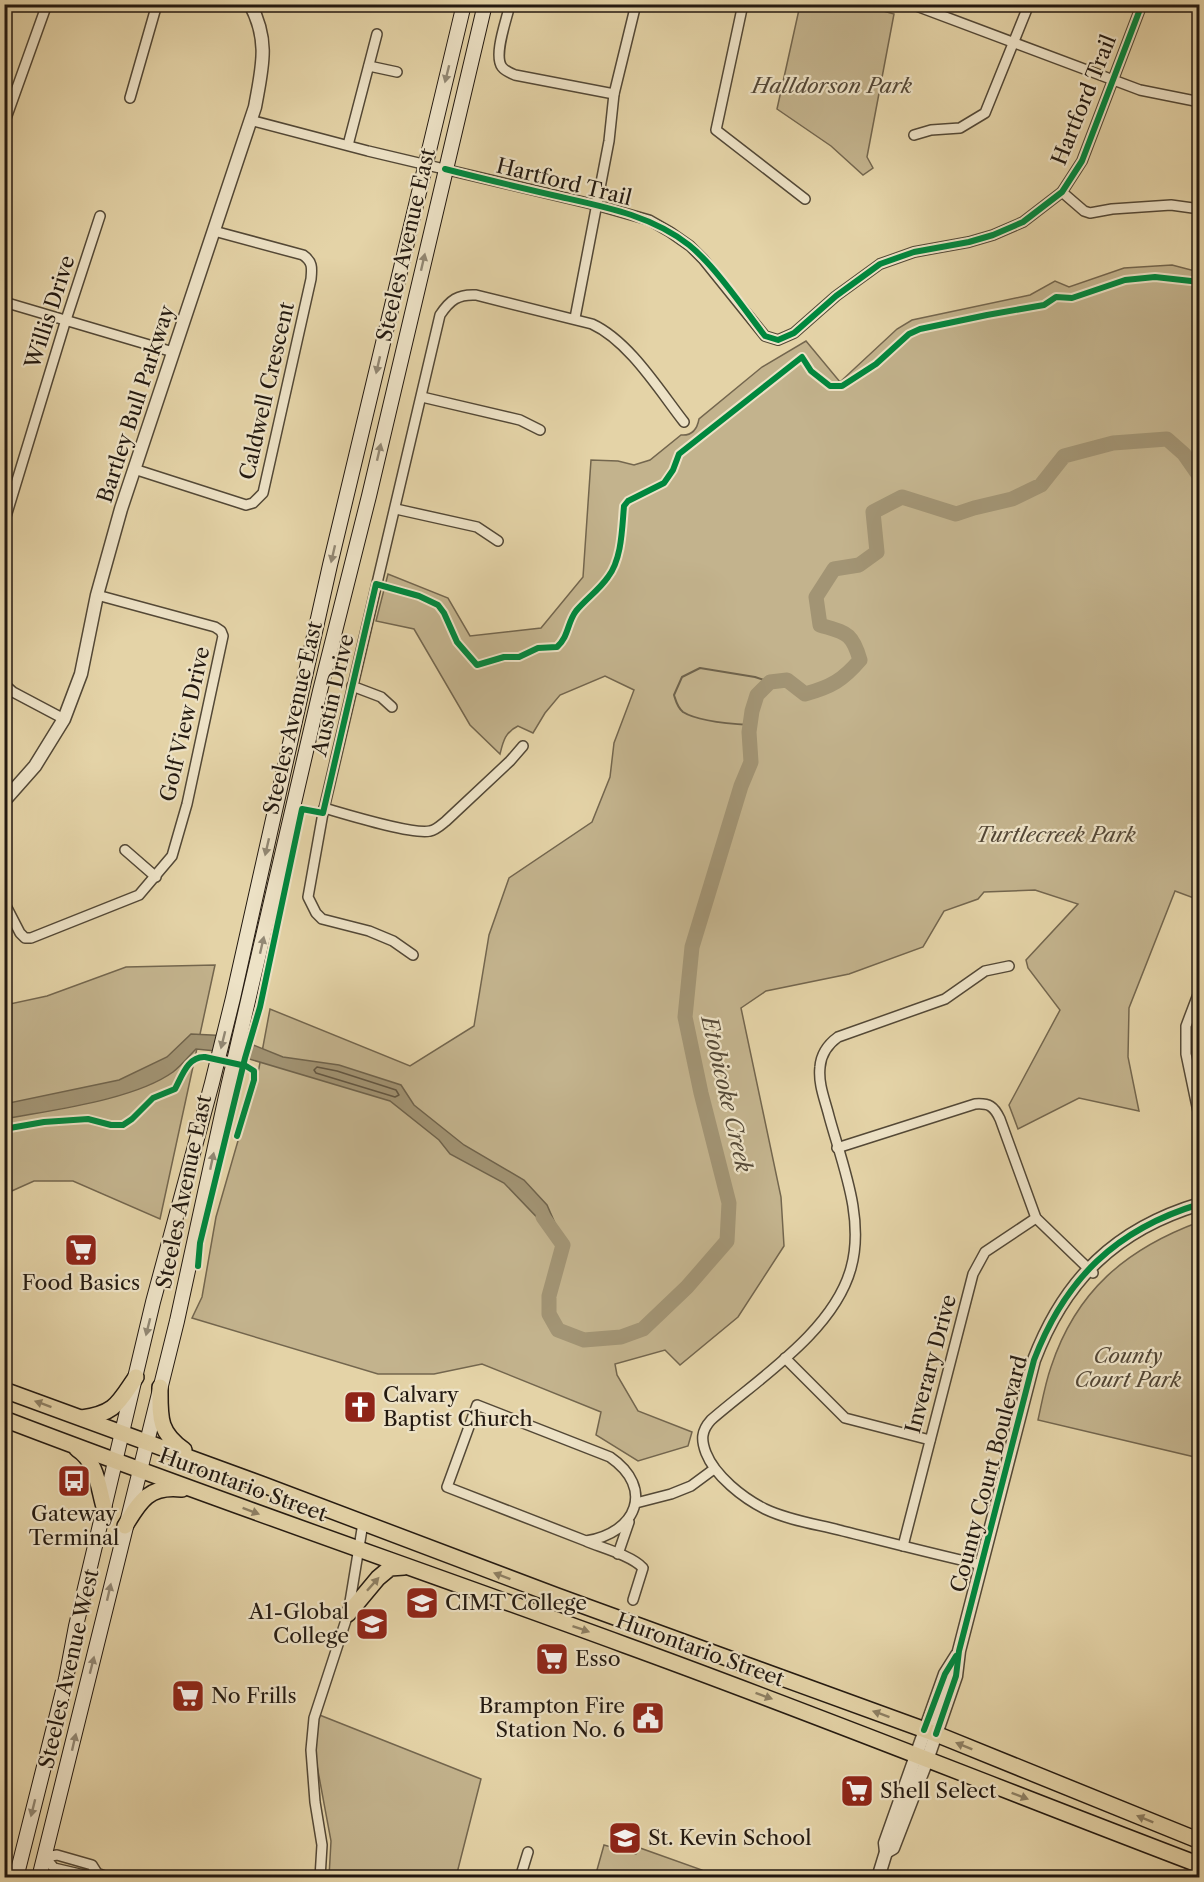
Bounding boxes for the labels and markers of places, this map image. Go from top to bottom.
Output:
supermarket icon: Food Basics [63,1232,99,1268]
place label: Food Basics [22,1270,140,1295]
place label: Calvary Baptist Church [383,1382,533,1431]
church icon: Calvary Baptist Church [342,1389,378,1425]
bus stop icon: Gateway Terminal [56,1463,92,1499]
place label: Gateway Terminal [29,1501,119,1550]
school or university icon: CIMT College [404,1585,440,1621]
place label: CIMT College [445,1590,587,1615]
place label: A1-Global College [248,1599,349,1648]
school or university icon: A1-Global College [354,1606,390,1642]
supermarket icon: Esso [534,1641,570,1677]
place label: Esso [575,1646,621,1671]
supermarket icon: No Frills [170,1678,206,1714]
place label: No Frills [211,1683,297,1708]
place label: Brampton Fire Station No. 6 [479,1693,625,1742]
public building icon: Brampton Fire Station No. 6 [630,1700,666,1736]
supermarket icon: Shell Select [839,1773,875,1809]
place label: Shell Select [880,1778,997,1803]
school or university icon: St. Kevin School [607,1820,643,1856]
place label: St. Kevin School [648,1825,811,1850]

